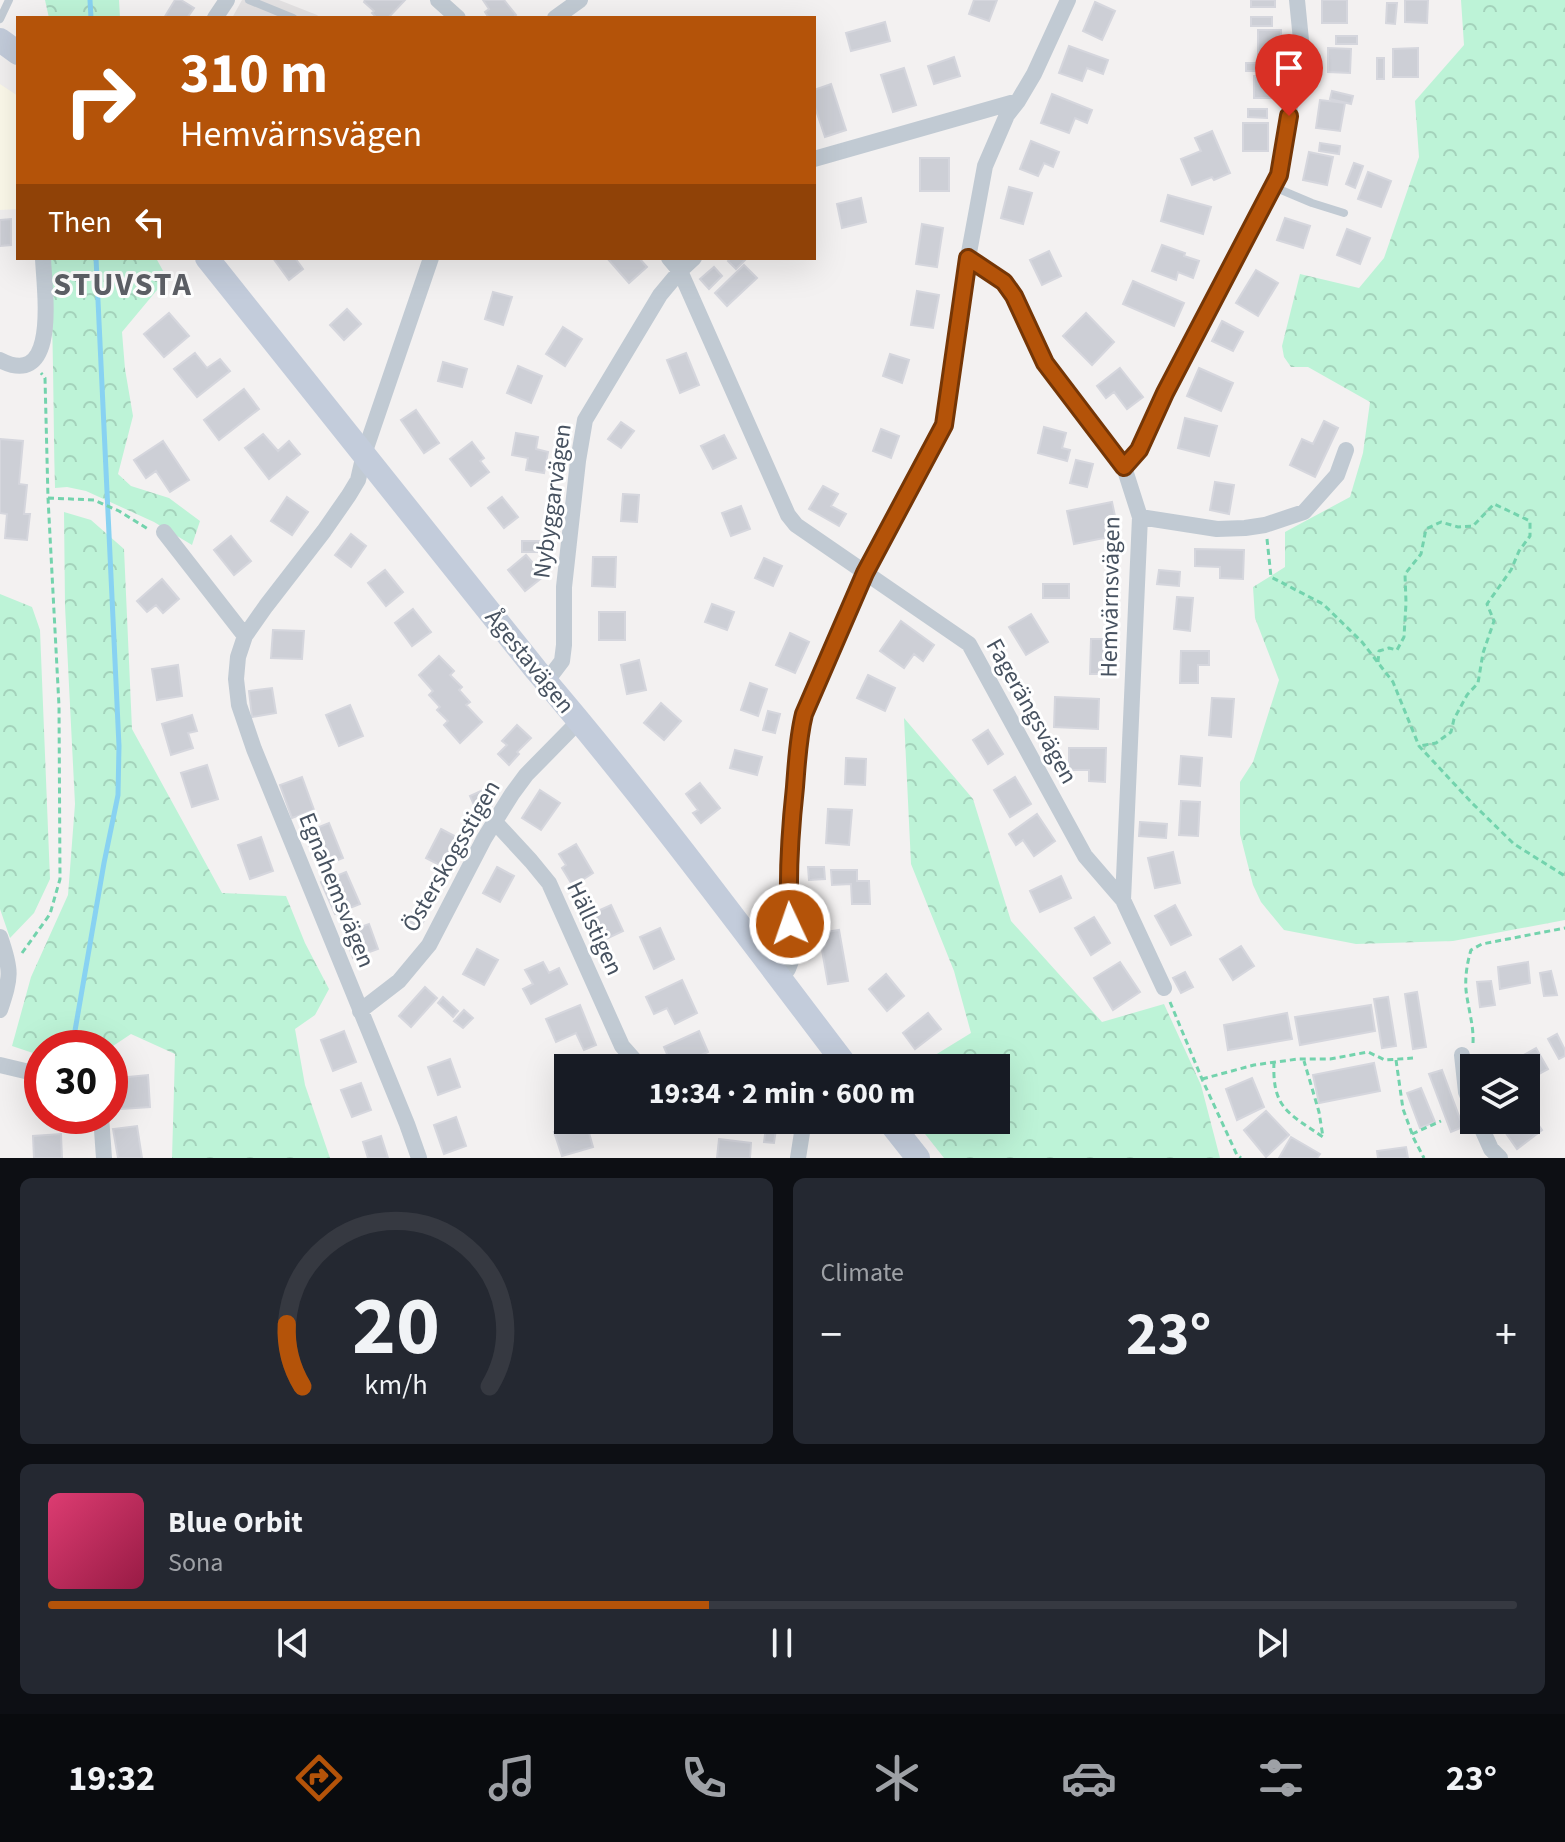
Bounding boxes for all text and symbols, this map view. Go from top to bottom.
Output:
pin [1255,34,1323,116]
text: 310 m [180,35,328,114]
icon: arrive [1267,46,1311,90]
icon: right [48,48,152,152]
text: Hemvärnsvägen [180,109,422,160]
icon: left [128,200,172,244]
text: Then [48,201,112,244]
district label: STUVSTA [53,262,193,308]
street label: Nybyggarvägen [524,422,581,581]
street label: Hemvärnsvägen [1092,516,1129,678]
street label: Ågestavägen [476,601,583,721]
street label: Fagerängsvägen [977,632,1086,790]
street label: Österskogsstigen [394,774,509,939]
street label: Egnahemsvägen [289,807,384,973]
street label: Hällstigen [557,875,632,981]
position arrow [748,882,832,966]
speed limit sign: 30 [24,1030,128,1134]
map controls [1460,1054,1540,1134]
button: layers [1460,1054,1540,1134]
text: 19:34 · 2 min · 600 m [649,1072,915,1115]
text: Climate [821,1254,904,1291]
text: 20 [352,1268,440,1386]
text: 23° [1126,1293,1211,1378]
text: − [821,1304,842,1367]
text: + [1495,1304,1517,1367]
text: km/h [365,1365,428,1405]
text: Blue Orbit [168,1501,303,1544]
text: Sona [168,1544,223,1581]
icon: previous [271,1621,315,1665]
icon: pause [760,1621,804,1665]
icon: next [1250,1621,1294,1665]
icon: directions [291,1750,347,1806]
icon: music [484,1750,540,1806]
icon: phone [676,1750,732,1806]
icon: climate [869,1750,925,1806]
icon: car [1061,1750,1117,1806]
icon: filters [1253,1750,1309,1806]
text: 19:32 [68,1753,155,1804]
text: 23° [1446,1753,1497,1804]

